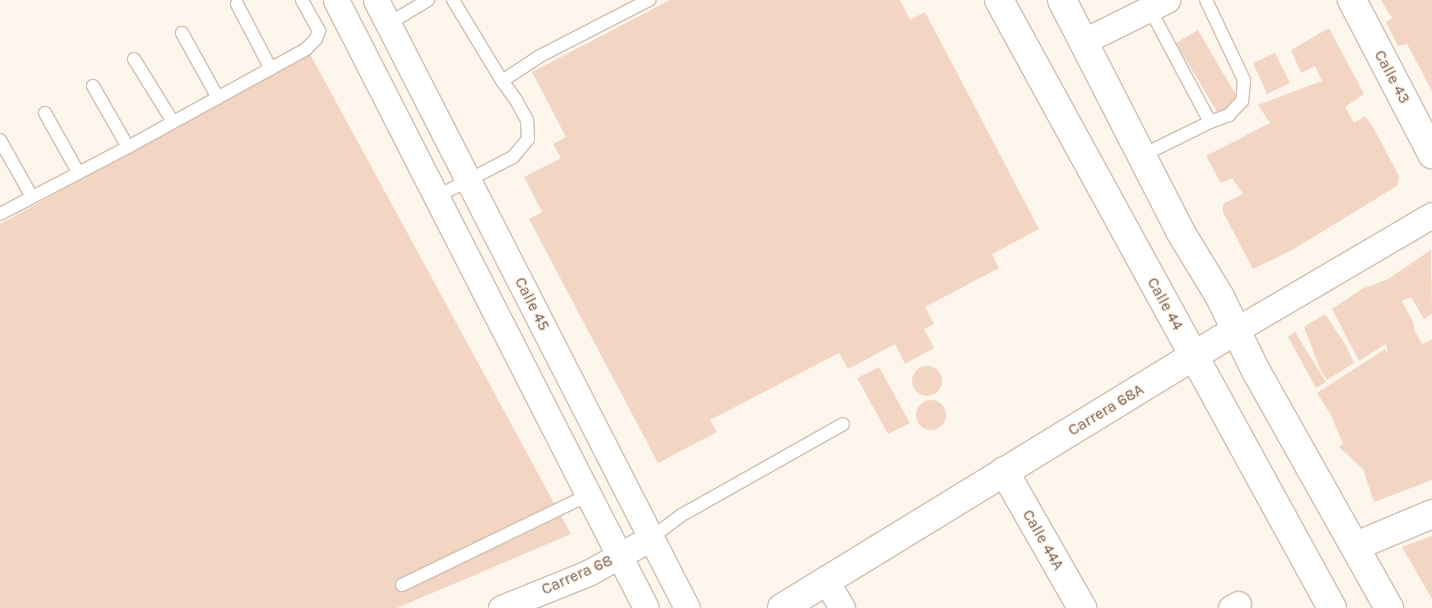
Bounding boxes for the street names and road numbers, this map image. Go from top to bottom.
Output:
street label: Calle 43 [1370,47,1414,107]
street label: Calle 45 [510,274,554,334]
street label: Calle 44 [1143,274,1187,334]
street label: Carrera 68A [1065,380,1147,440]
street label: Calle 44A [1018,506,1068,574]
street label: Carrera 68 [538,551,616,599]

